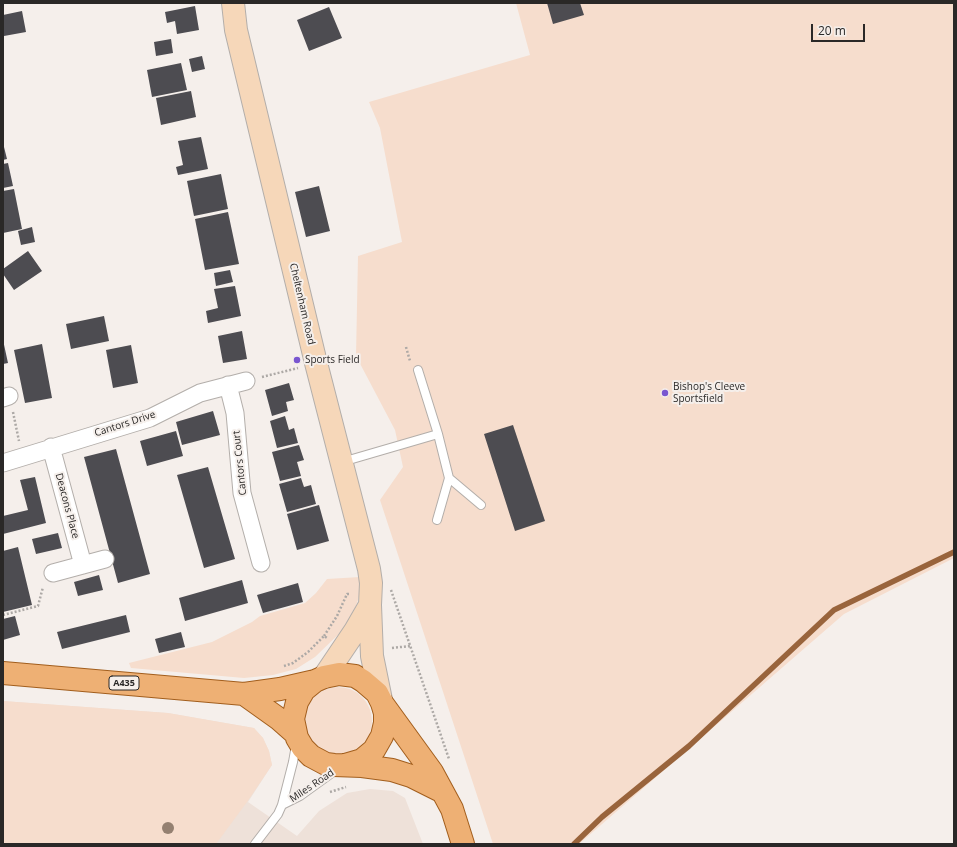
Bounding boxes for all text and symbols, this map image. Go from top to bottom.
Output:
scale bar [813,16,867,42]
text: 20 m [818,22,846,39]
street label: Cheltenham Road [287,262,317,346]
place label: Sports Field [305,354,360,366]
marker: Sports Field [292,355,302,365]
place label: Bishop's Cleeve Sportsfield [673,381,745,404]
marker: Bishop's Cleeve Sportsfield [660,388,670,398]
street label: Cantors Drive [93,408,157,440]
street label: Cantors Court [231,430,249,496]
street label: Deacons Place [53,472,81,540]
road number: A435 [109,676,139,690]
street label: Miles Road [288,767,336,805]

